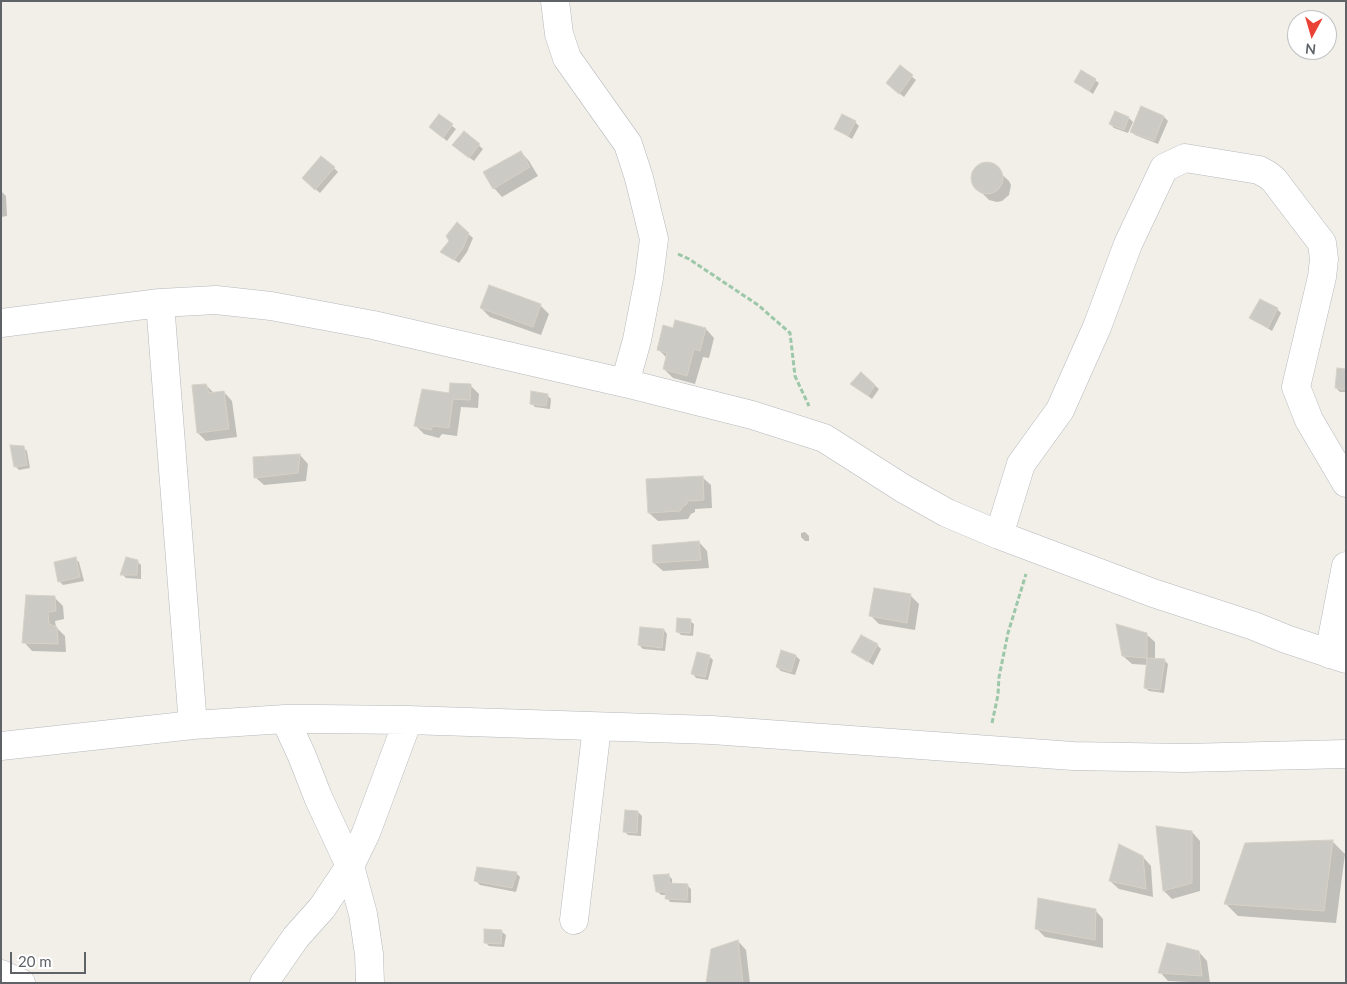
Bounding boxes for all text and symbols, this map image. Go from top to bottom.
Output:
north arrow [1287,10,1337,60]
text: N [1304,40,1317,58]
scale bar [12,942,89,974]
text: 20 m [18,952,52,970]

